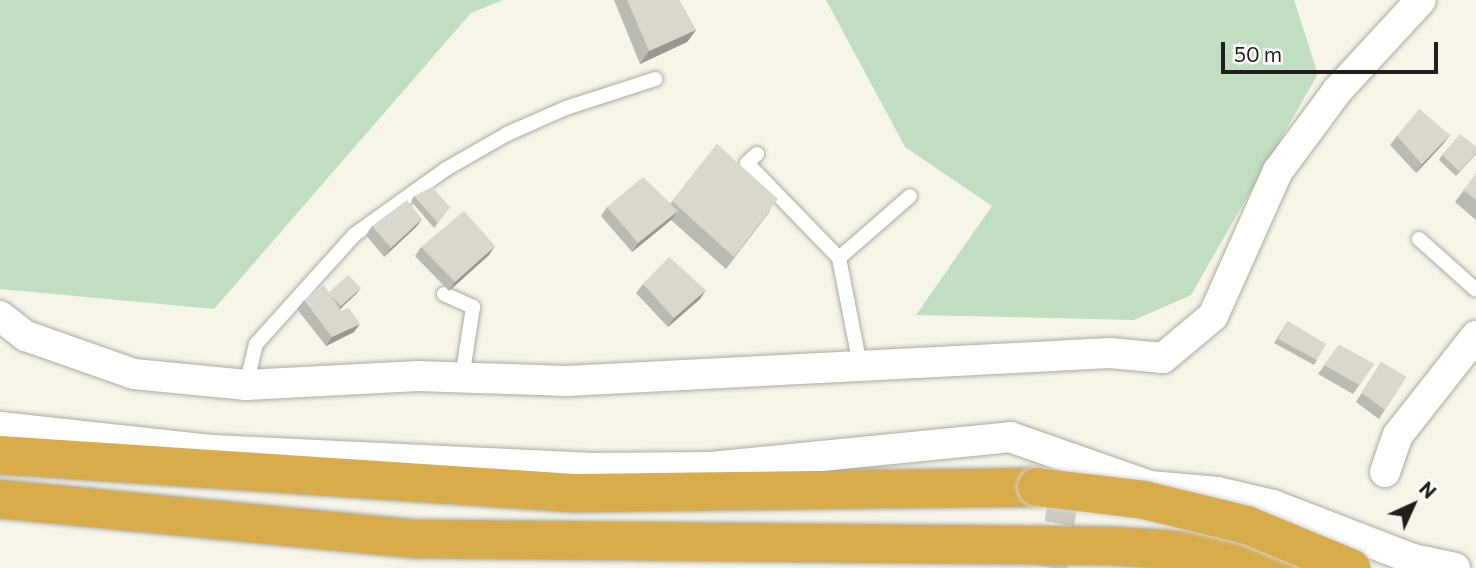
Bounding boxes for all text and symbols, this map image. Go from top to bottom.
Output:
scale bar [1224,28,1441,72]
text: 50 m [1234,41,1282,66]
north arrow [1378,470,1448,540]
text: N [1415,477,1441,503]

